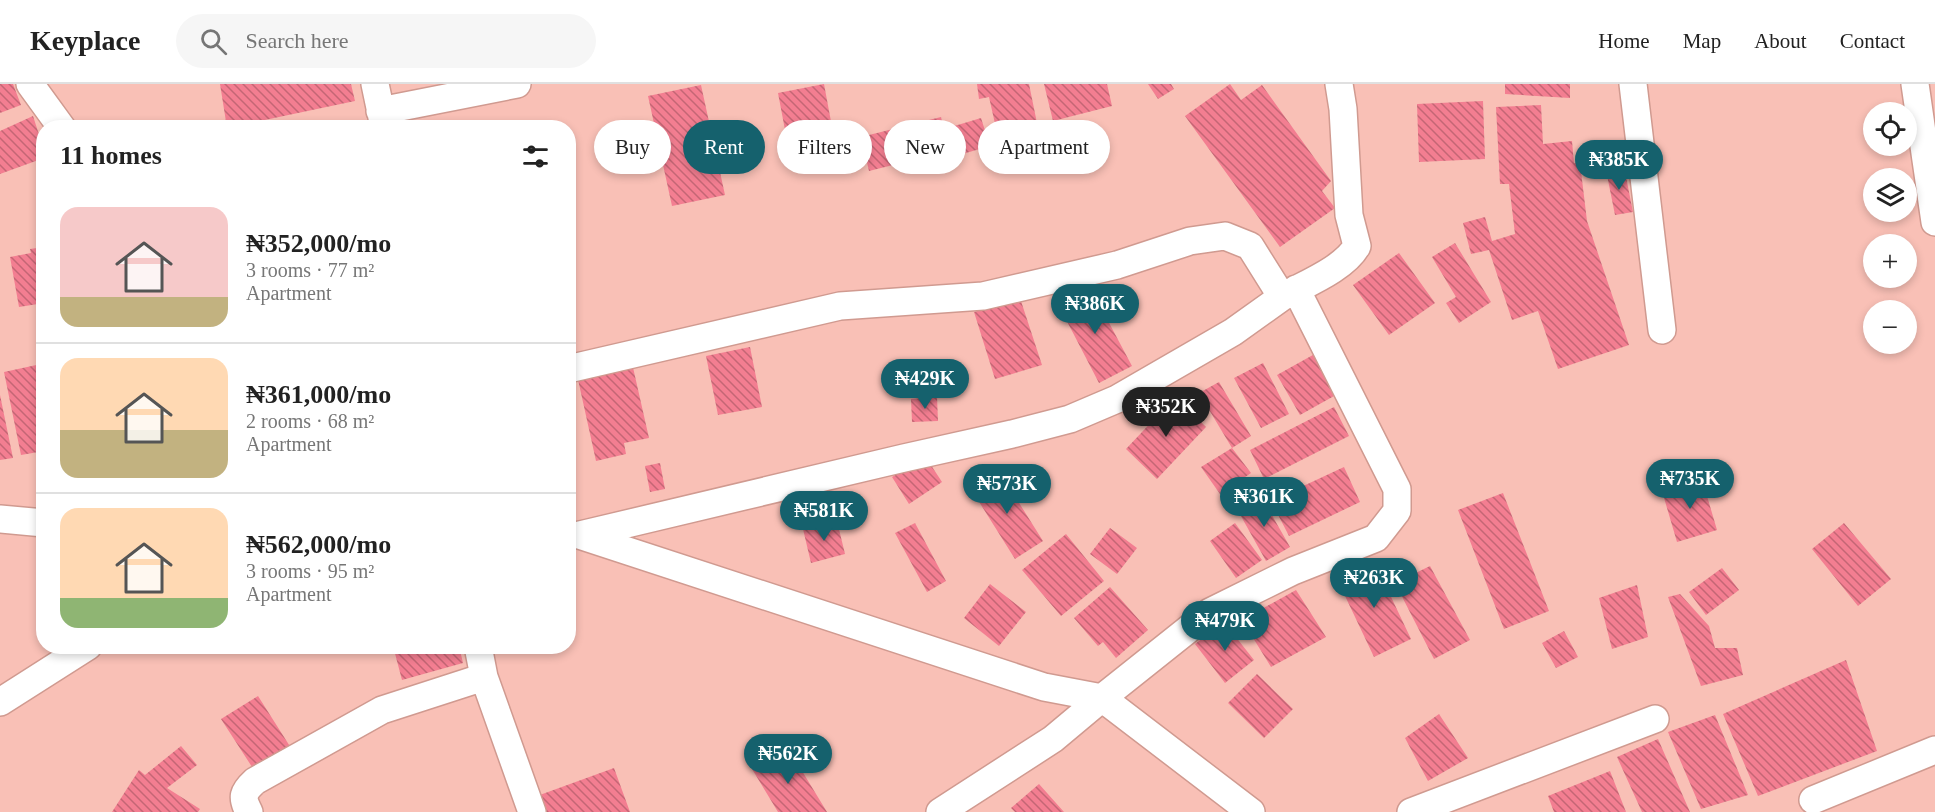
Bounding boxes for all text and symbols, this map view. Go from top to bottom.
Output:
search box [176,14,596,68]
text: Keyplace [30,25,140,56]
icon: search [197,25,230,58]
text: Search here [245,28,349,53]
text: Home [1598,29,1650,53]
text: Map [1683,29,1721,53]
text: About [1754,29,1807,53]
text: Contact [1840,29,1905,53]
map controls [1863,102,1917,354]
button: locate [1863,102,1917,156]
chip: Buy [594,120,671,174]
chip: Rent [683,120,765,174]
chip: Filters [777,120,872,174]
chip: New [884,120,966,174]
chip: Apartment [978,120,1110,174]
icon: filters [519,140,552,173]
pin: ₦385K [1577,140,1661,191]
text: 11 homes [60,141,162,170]
text: ₦385K [1589,148,1649,170]
button: layers [1863,168,1917,222]
text: ₦352,000/mo [246,229,391,258]
icon: home [108,231,180,303]
button: + [1863,234,1917,288]
text: 3 rooms · 77 m² [246,259,374,281]
text: Apartment [246,282,332,304]
pin: ₦386K [1053,284,1137,335]
text: ₦386K [1065,292,1125,314]
button: − [1863,300,1917,354]
pin: ₦429K [883,359,967,410]
text: ₦429K [895,367,955,389]
text: ₦361,000/mo [246,380,391,409]
icon: home [108,382,180,454]
pin: ₦352K [1124,387,1208,438]
text: ₦352K [1136,395,1196,417]
text: 2 rooms · 68 m² [246,410,374,432]
text: Apartment [246,433,332,455]
pin: ₦735K [1648,459,1732,510]
pin: ₦573K [965,464,1049,515]
text: ₦735K [1660,467,1720,489]
text: ₦573K [977,472,1037,494]
pin: ₦361K [1222,477,1306,528]
text: ₦361K [1234,485,1294,507]
pin: ₦581K [782,491,866,542]
text: ₦581K [794,499,854,521]
text: ₦562,000/mo [246,530,391,559]
icon: home [108,532,180,604]
pin: ₦263K [1332,558,1416,609]
text: 3 rooms · 95 m² [246,560,374,582]
text: ₦263K [1344,566,1404,588]
text: Apartment [246,583,332,605]
pin: ₦479K [1183,601,1267,652]
text: ₦479K [1195,609,1255,631]
pin: ₦562K [746,734,830,785]
text: ₦562K [758,742,818,764]

